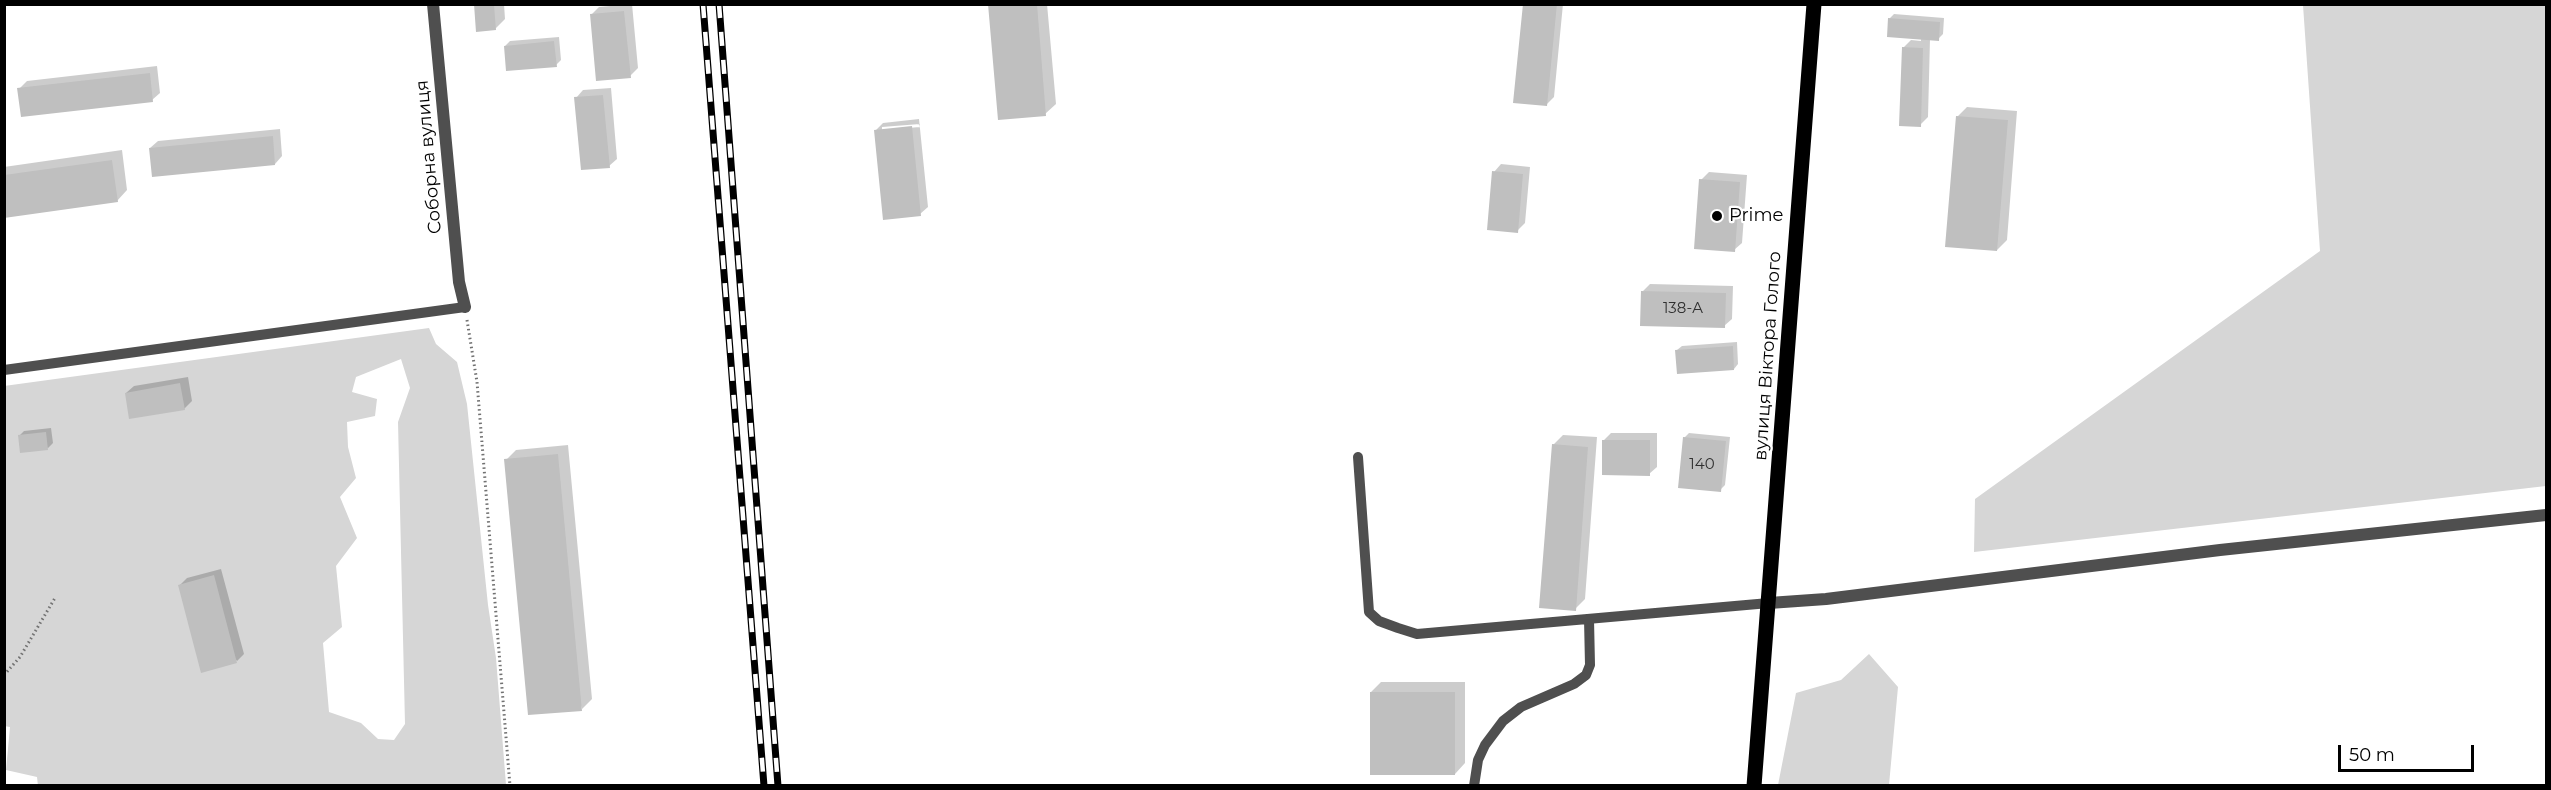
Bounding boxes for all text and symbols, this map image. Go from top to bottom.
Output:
street label: Соборна вулиця [412,79,446,235]
place label: Prime [1729,205,1783,227]
marker: Prime [1710,209,1724,223]
street label: вулиця Віктора Голого [1750,251,1786,461]
house number: 138-А [1663,300,1703,318]
house number: 140 [1689,456,1715,474]
scale bar [2341,733,2478,771]
text: 50 m [2349,744,2395,766]

